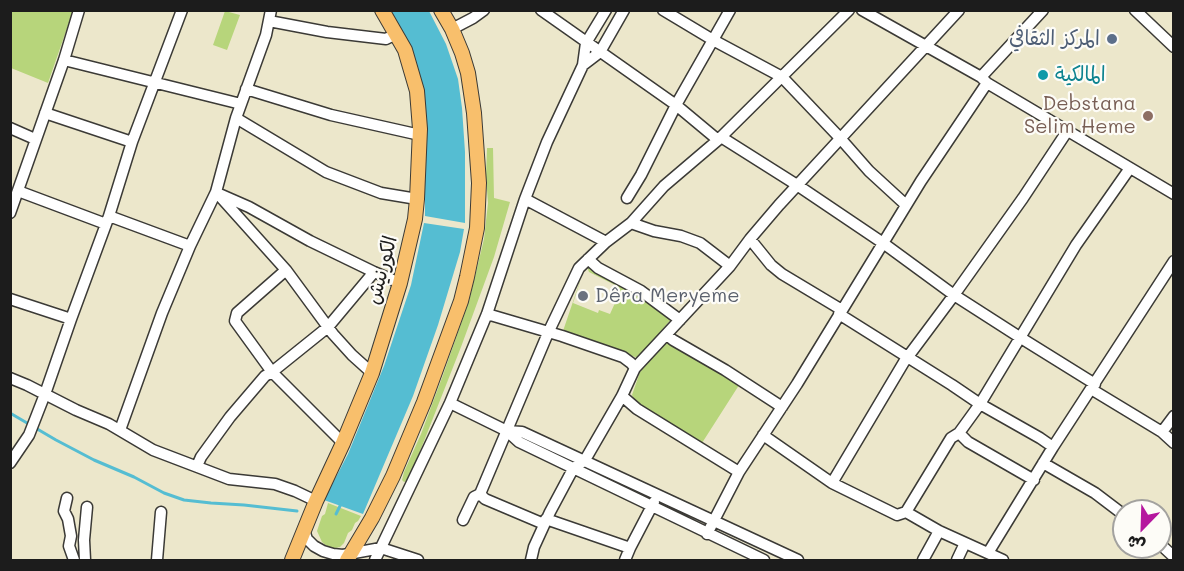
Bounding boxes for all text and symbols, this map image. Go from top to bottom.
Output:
place label: المركز الثقافي [1009,27,1100,51]
marker: المركز الثقافي [1105,32,1119,46]
place label: المالكية [1055,63,1106,87]
marker: المالكية [1036,68,1050,82]
place label: Debstana Selim Heme [1024,92,1136,139]
marker: Debstana Selim Heme [1141,109,1155,123]
street label: الكورنيش [361,233,403,307]
place label: Dêra Meryeme [595,284,740,308]
marker: Dêra Meryeme [576,289,590,303]
north arrow [1112,499,1172,559]
text: ش [1123,531,1148,557]

